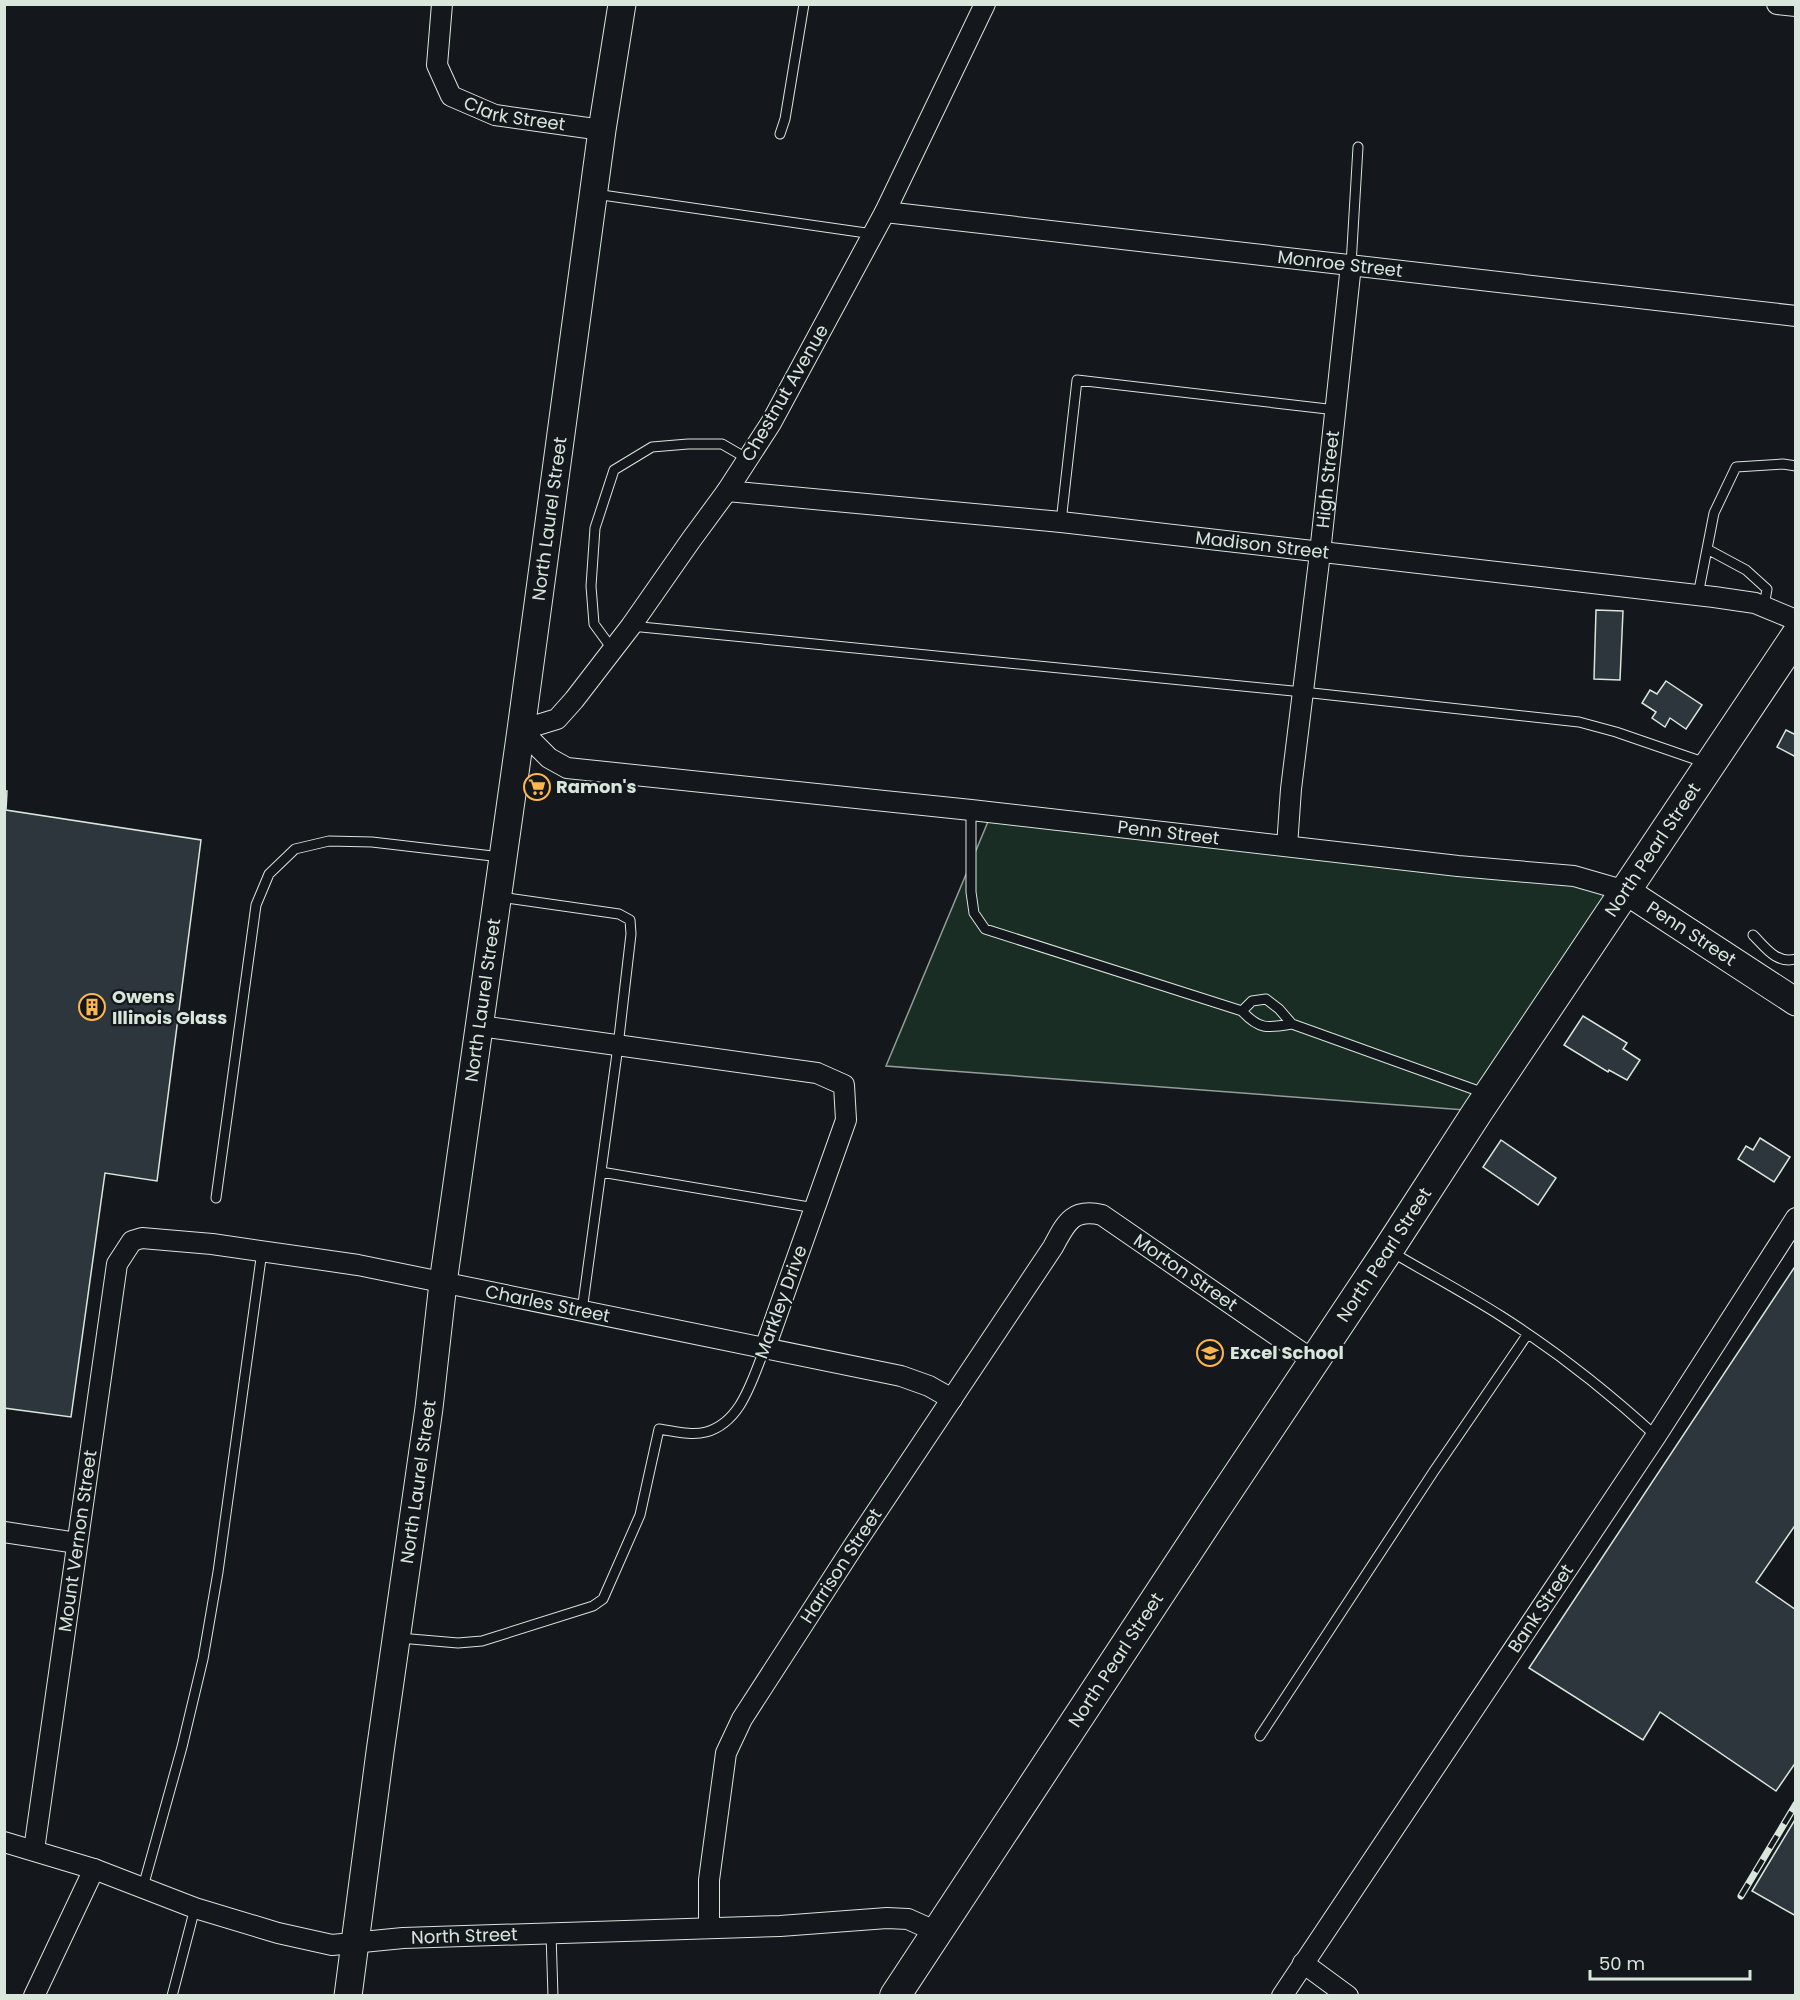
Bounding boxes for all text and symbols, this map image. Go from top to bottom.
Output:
street label: Clark Street [460,90,567,137]
street label: Monroe Street [1276,244,1404,283]
street label: Chestnut Avenue [735,320,834,466]
street label: High Street [1310,429,1345,529]
street label: North Laurel Street [526,435,572,602]
street label: Madison Street [1194,525,1330,565]
supermarket icon: Ramon's [522,772,552,802]
place label: Ramon's [556,774,637,799]
street label: North Pearl Street [1599,778,1706,922]
street label: Penn Street [1116,814,1221,850]
street label: Penn Street [1642,895,1741,972]
street label: North Laurel Street [458,917,506,1084]
place label: Owens Illinois Glass [112,984,227,1030]
building icon: Owens Illinois Glass [77,992,107,1022]
street label: North Pearl Street [1330,1183,1437,1327]
street label: Morton Street [1129,1228,1243,1317]
street label: Markley Drive [748,1241,813,1362]
street label: Charles Street [483,1278,612,1328]
school or university icon: Excel School [1195,1338,1225,1368]
place label: Excel School [1230,1340,1344,1365]
street label: North Laurel Street [394,1399,442,1565]
street label: Mount Vernon Street [52,1448,103,1634]
street label: Harrison Street [794,1503,887,1628]
street label: Bank Street [1502,1559,1579,1657]
street label: North Pearl Street [1062,1588,1169,1732]
street label: North Street [411,1921,518,1950]
scale bar [1590,1943,1750,1981]
text: 50 m [1599,1951,1645,1976]

